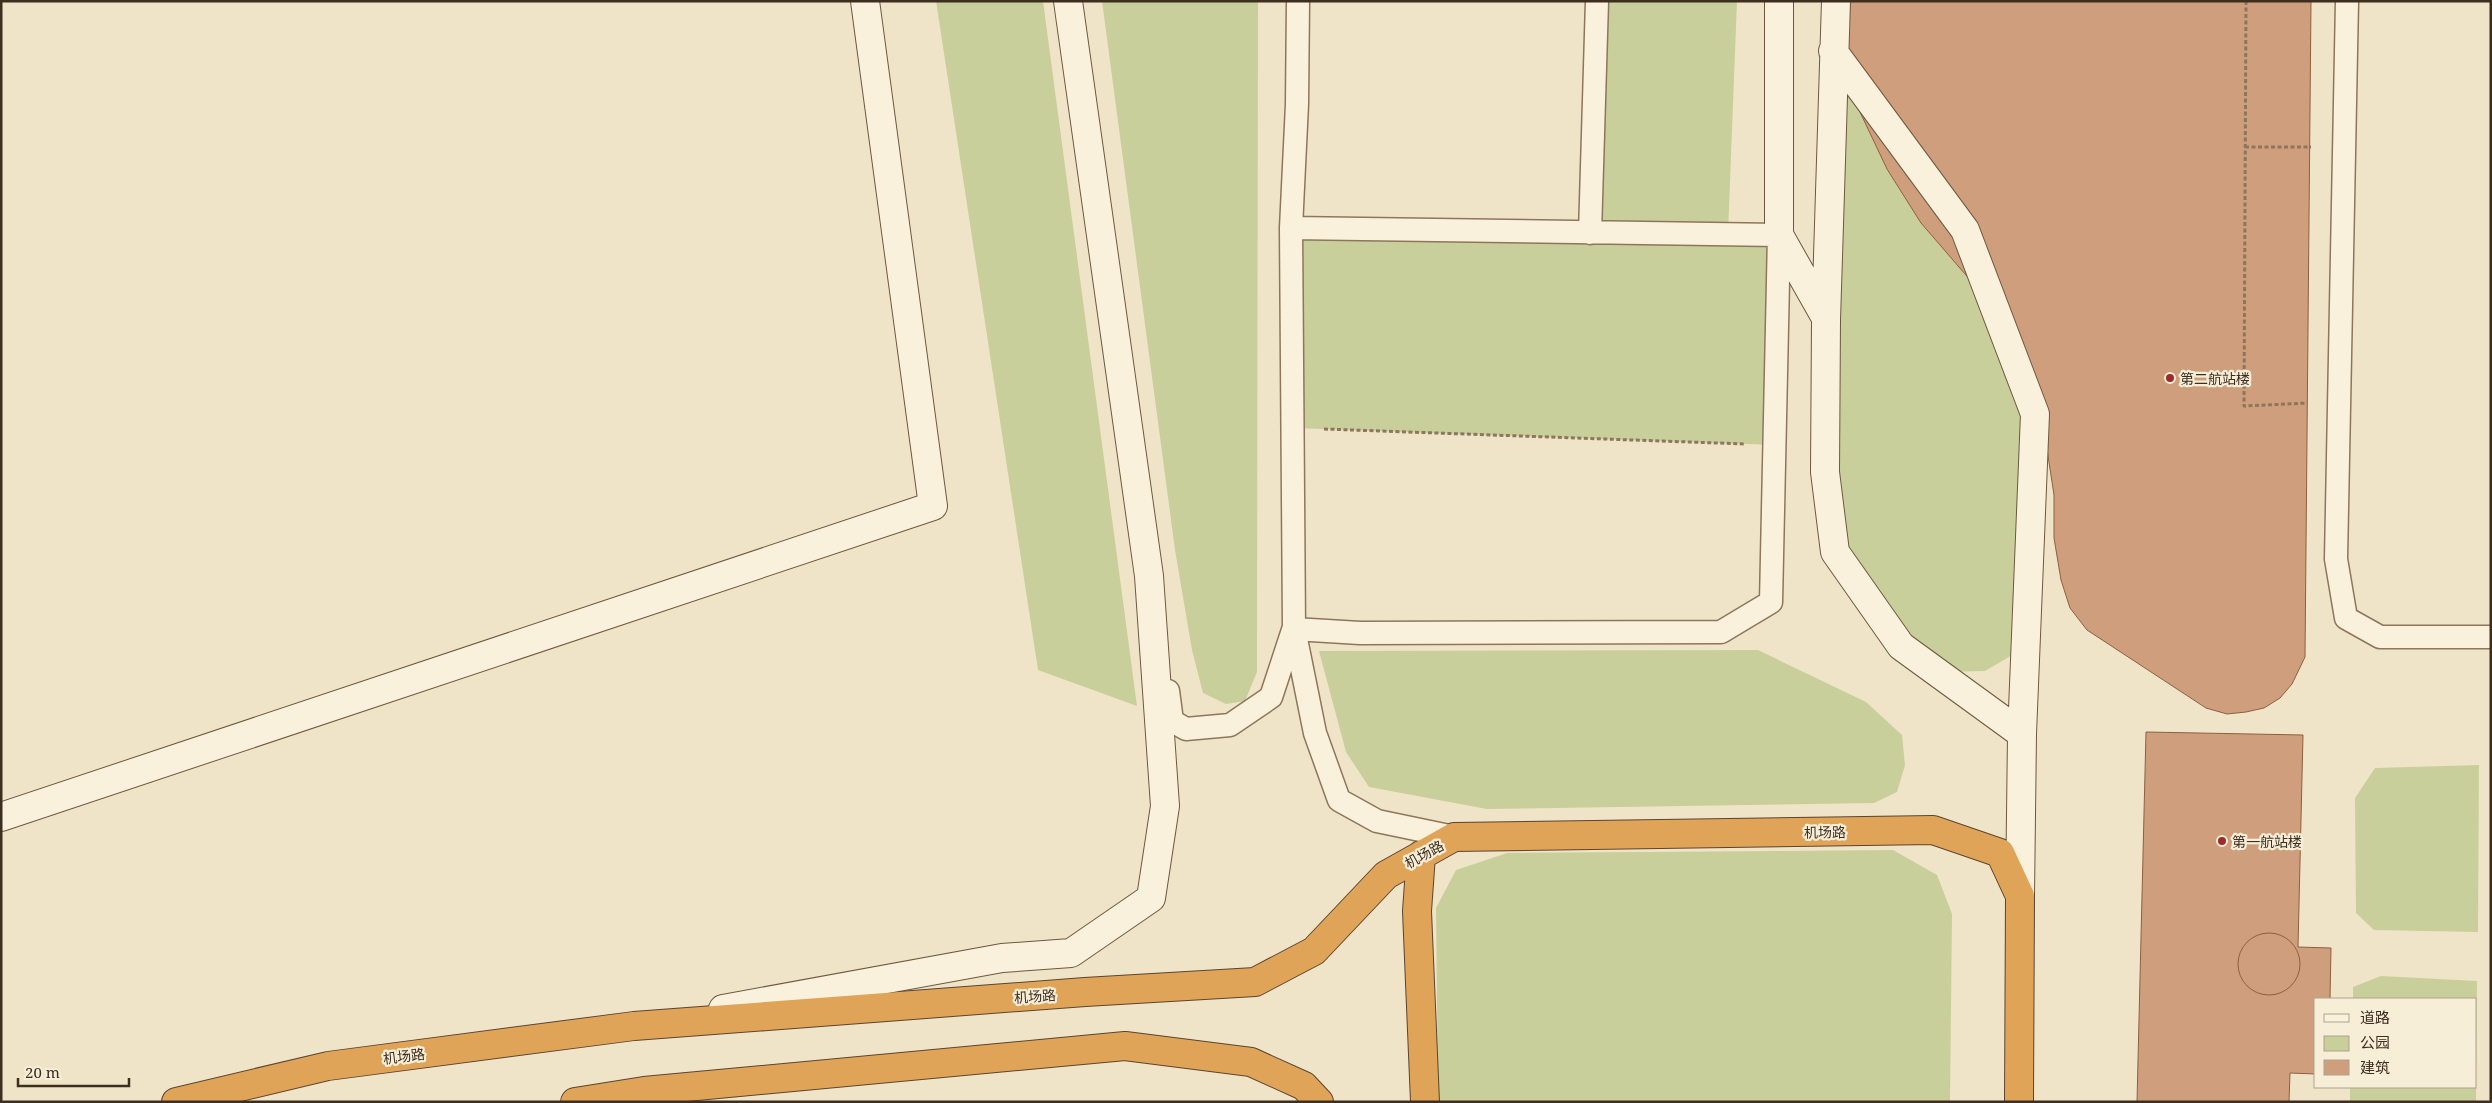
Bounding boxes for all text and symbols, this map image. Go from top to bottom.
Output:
place label: 第二航站楼 [2180,369,2250,388]
marker: 第二航站楼 [2164,372,2176,384]
street label: 机场路 [1804,822,1846,842]
place label: 第一航站楼 [2232,832,2302,851]
marker: 第一航站楼 [2216,835,2228,847]
street label: 机场路 [1401,836,1447,872]
street label: 机场路 [1013,985,1057,1007]
legend [2314,998,2477,1088]
text: 道路 [2360,1007,2390,1027]
text: 公园 [2360,1032,2390,1052]
street label: 机场路 [382,1044,426,1068]
scale bar [18,1056,129,1088]
text: 建筑 [2360,1057,2390,1077]
text: 20 m [25,1062,60,1082]

